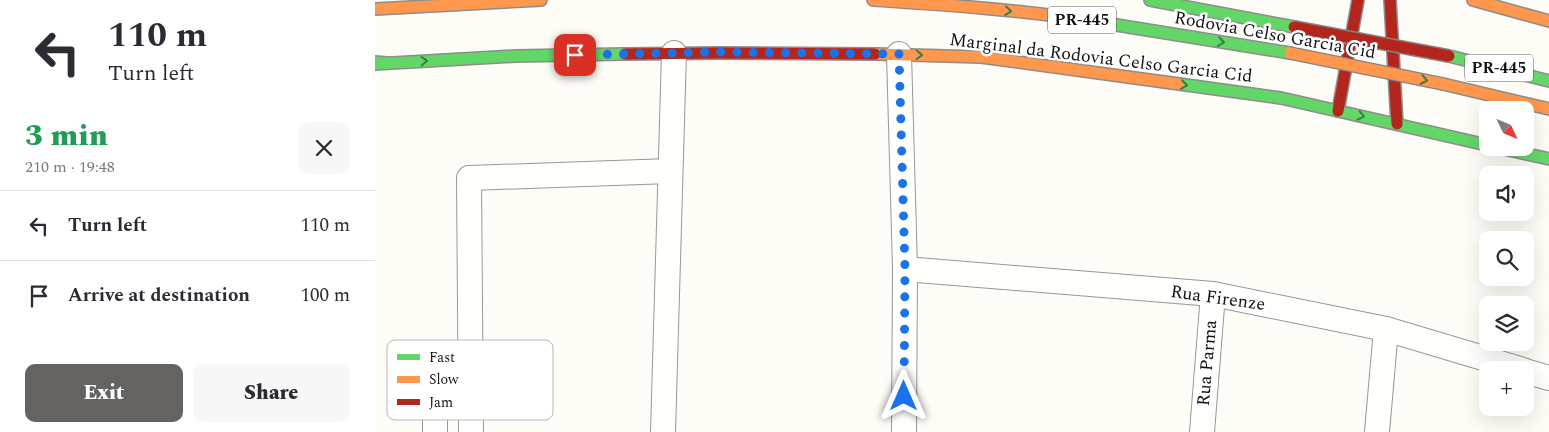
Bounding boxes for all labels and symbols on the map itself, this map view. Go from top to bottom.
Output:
street label: Rodovia Celso Garcia Cid [1172,4,1378,66]
one-way arrow [1005,5,1013,16]
road number: PR-445 [1048,6,1116,34]
street label: Marginal da Rodovia Celso Garcia Cid [948,26,1254,90]
pin [554,34,596,76]
one-way arrow [1217,36,1226,46]
one-way arrow [915,50,923,60]
road number: PR-445 [1465,54,1533,82]
one-way arrow [420,56,428,66]
one-way arrow [1419,74,1428,85]
one-way arrow [1180,79,1188,90]
north arrow [1479,101,1534,156]
one-way arrow [1357,110,1366,121]
street label: Rua Firenze [1169,278,1267,318]
street label: Rua Parma [1190,319,1224,407]
legend [387,340,553,420]
text: Fast [429,347,455,368]
text: Slow [429,369,459,390]
position arrow [877,369,929,421]
text: Jam [429,392,453,413]

